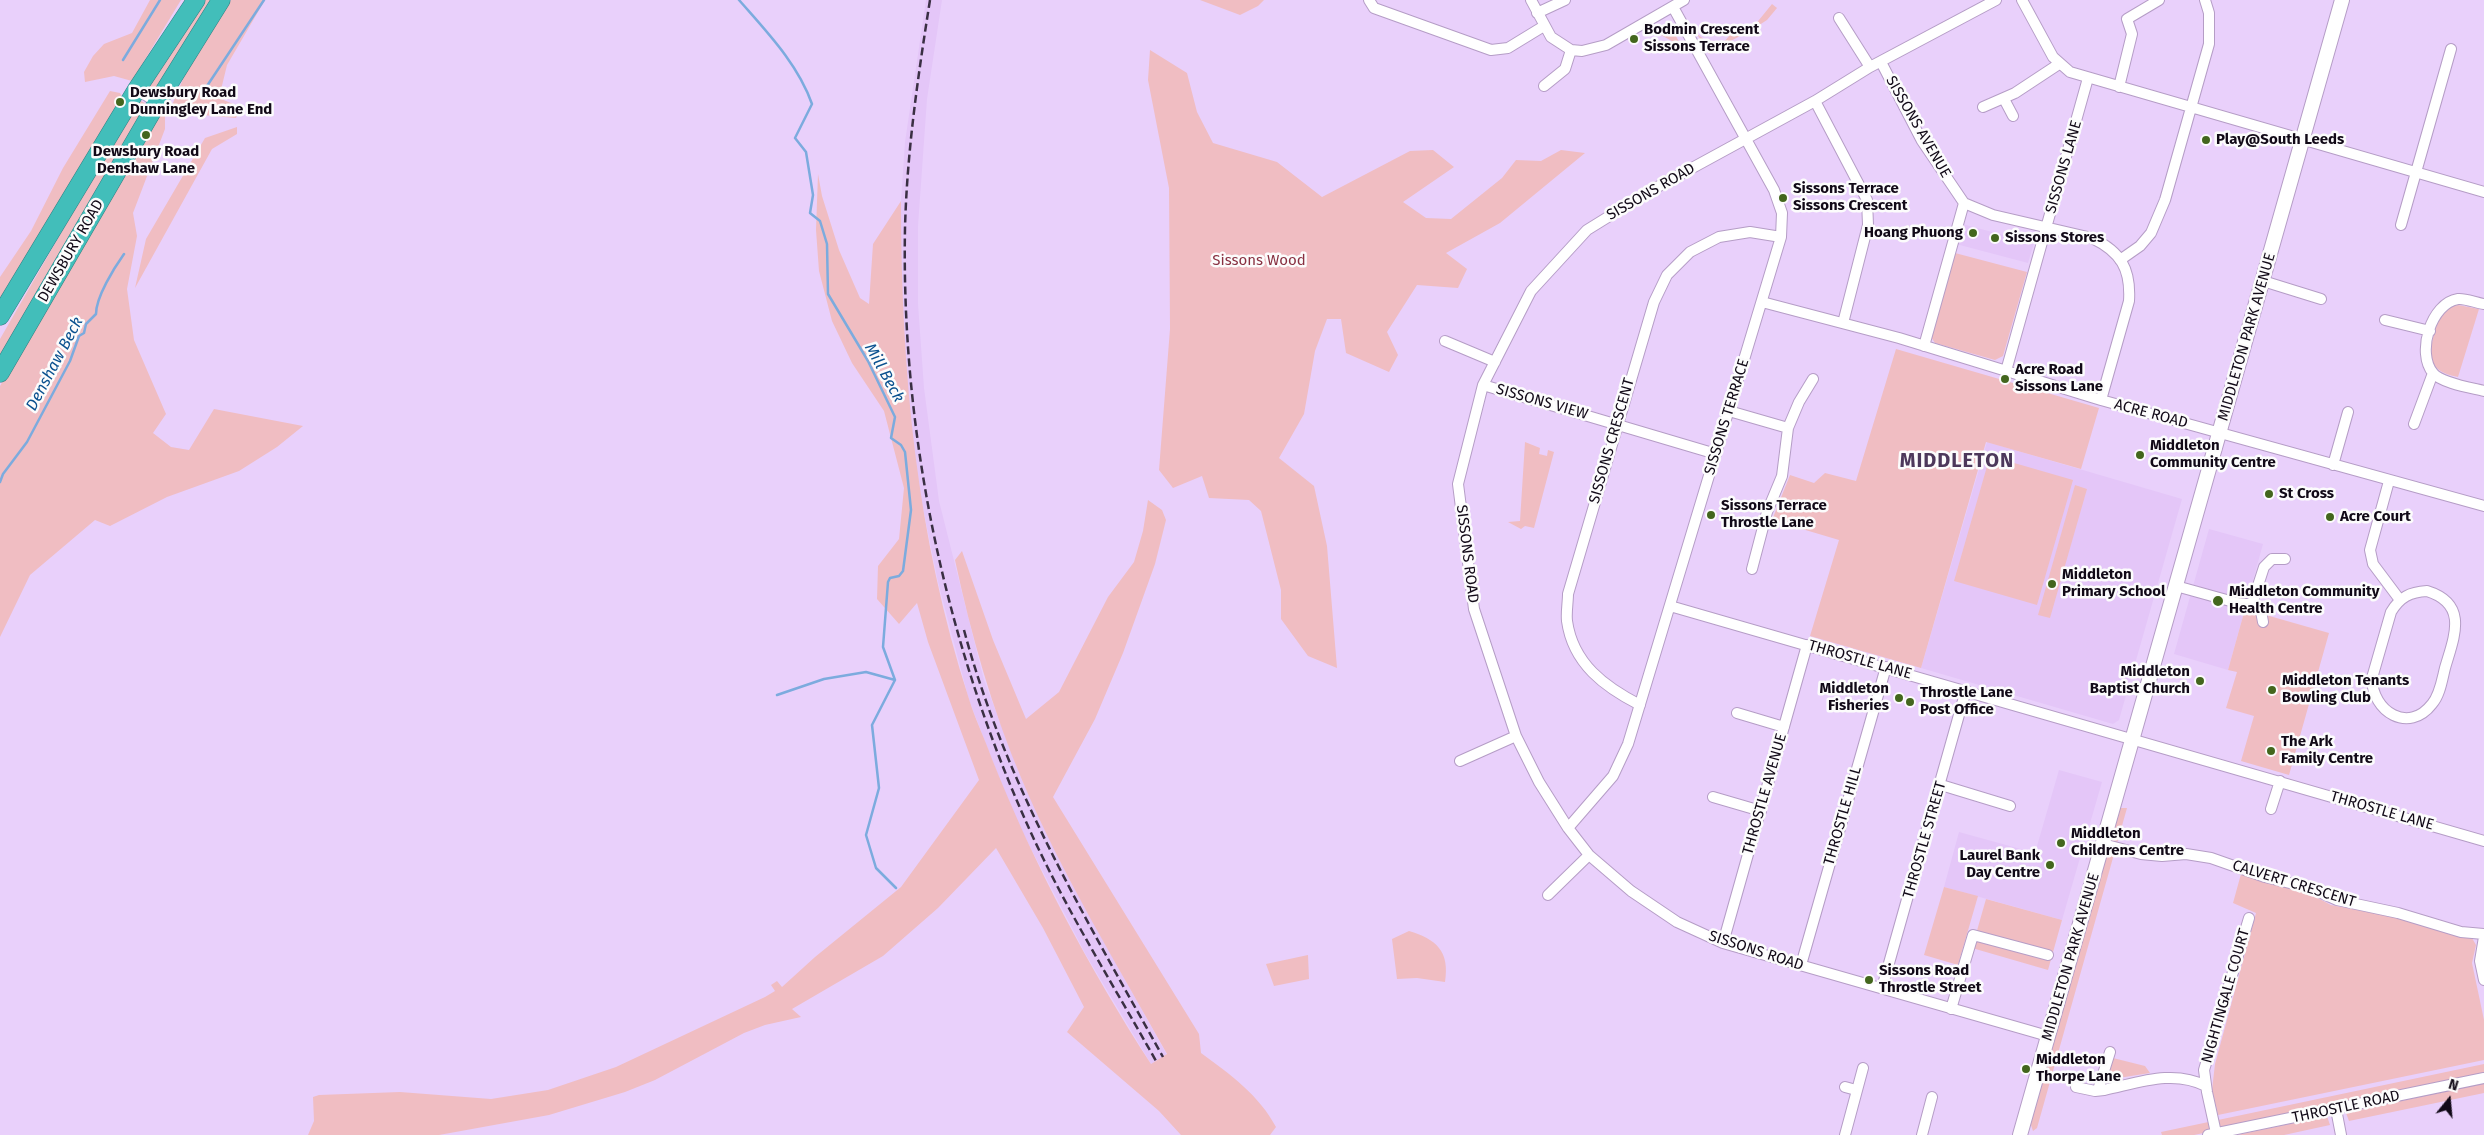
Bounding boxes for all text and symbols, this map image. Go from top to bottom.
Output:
place label: Bodmin Crescent Sissons Terrace [1644,21,1759,56]
marker: Bodmin Crescent Sissons Terrace [1628,33,1640,45]
street label: SISSONS AVENUE [1882,73,1954,181]
place label: Dewsbury Road Dunningley Lane End [130,84,272,119]
marker: Dewsbury Road Dunningley Lane End [114,96,126,108]
street label: SISSONS LANE [2042,118,2086,216]
marker: Dewsbury Road Denshaw Lane [140,129,152,141]
place label: Play@South Leeds [2216,131,2344,149]
marker: Play@South Leeds [2200,134,2212,146]
place label: Dewsbury Road Denshaw Lane [93,143,199,178]
street label: SISSONS ROAD [1604,159,1698,225]
place label: Sissons Terrace Sissons Crescent [1793,180,1908,215]
marker: Sissons Terrace Sissons Crescent [1777,192,1789,204]
street label: DEWSBURY ROAD [34,196,108,306]
place label: Hoang Phuong [1864,224,1963,242]
marker: Hoang Phuong [1967,227,1979,239]
place label: Sissons Stores [2005,229,2104,247]
marker: Sissons Stores [1989,232,2001,244]
street label: MIDDLETON PARK AVENUE [2214,251,2280,423]
park label: Sissons Wood [1212,252,1306,270]
water label: Denshaw Beck [22,314,88,414]
water label: Mill Beck [860,340,908,406]
street label: SISSONS TERRACE [1701,357,1753,477]
place label: Acre Road Sissons Lane [2015,361,2103,396]
marker: Acre Road Sissons Lane [1999,373,2011,385]
street label: SISSONS CRESCENT [1586,376,1638,506]
street label: SISSONS VIEW [1494,380,1590,424]
street label: ACRE ROAD [2112,396,2190,432]
place label: Middleton Community Centre [2150,437,2276,472]
district label: MIDDLETON [1899,449,2015,473]
marker: Middleton Community Centre [2134,449,2146,461]
place label: St Cross [2279,485,2334,503]
marker: St Cross [2263,488,2275,500]
place label: Sissons Terrace Throstle Lane [1721,497,1827,532]
street label: SISSONS ROAD [1452,504,1482,604]
place label: Acre Court [2340,508,2411,526]
marker: Sissons Terrace Throstle Lane [1705,509,1717,521]
marker: Acre Court [2324,511,2336,523]
place label: Middleton Primary School [2062,566,2166,601]
marker: Middleton Primary School [2046,578,2058,590]
place label: Middleton Community Health Centre [2229,583,2380,618]
marker: Middleton Community Health Centre [2211,594,2225,608]
street label: THROSTLE LANE [1806,637,1914,683]
place label: Middleton Baptist Church [2090,663,2190,698]
place label: Middleton Tenants Bowling Club [2282,672,2409,707]
marker: Middleton Baptist Church [2194,675,2206,687]
place label: Middleton Fisheries [1819,680,1889,715]
place label: Throstle Lane Post Office [1920,684,2013,719]
marker: Middleton Tenants Bowling Club [2266,684,2278,696]
marker: Middleton Fisheries [1893,692,1905,704]
marker: Throstle Lane Post Office [1904,696,1916,708]
street label: THROSTLE AVENUE [1739,731,1791,857]
place label: The Ark Family Centre [2281,733,2373,768]
marker: The Ark Family Centre [2265,745,2277,757]
street label: THROSTLE HILL [1820,765,1866,867]
street label: THROSTLE STREET [1900,779,1950,901]
street label: THROSTLE LANE [2328,788,2436,834]
place label: Middleton Childrens Centre [2071,825,2184,860]
marker: Middleton Childrens Centre [2055,837,2067,849]
place label: Laurel Bank Day Centre [1959,847,2040,882]
street label: CALVERT CRESCENT [2230,857,2358,911]
marker: Laurel Bank Day Centre [2044,859,2056,871]
street label: MIDDLETON PARK AVENUE [2038,871,2104,1043]
street label: SISSONS ROAD [1706,927,1806,975]
street label: NIGHTINGALE COURT [2198,927,2254,1065]
place label: Sissons Road Throstle Street [1879,962,1981,997]
marker: Sissons Road Throstle Street [1863,974,1875,986]
place label: Middleton Thorpe Lane [2036,1051,2121,1086]
marker: Middleton Thorpe Lane [2020,1063,2032,1075]
north arrow [2424,1075,2474,1125]
text: N [2447,1076,2460,1095]
street label: THROSTLE ROAD [2290,1087,2402,1127]

